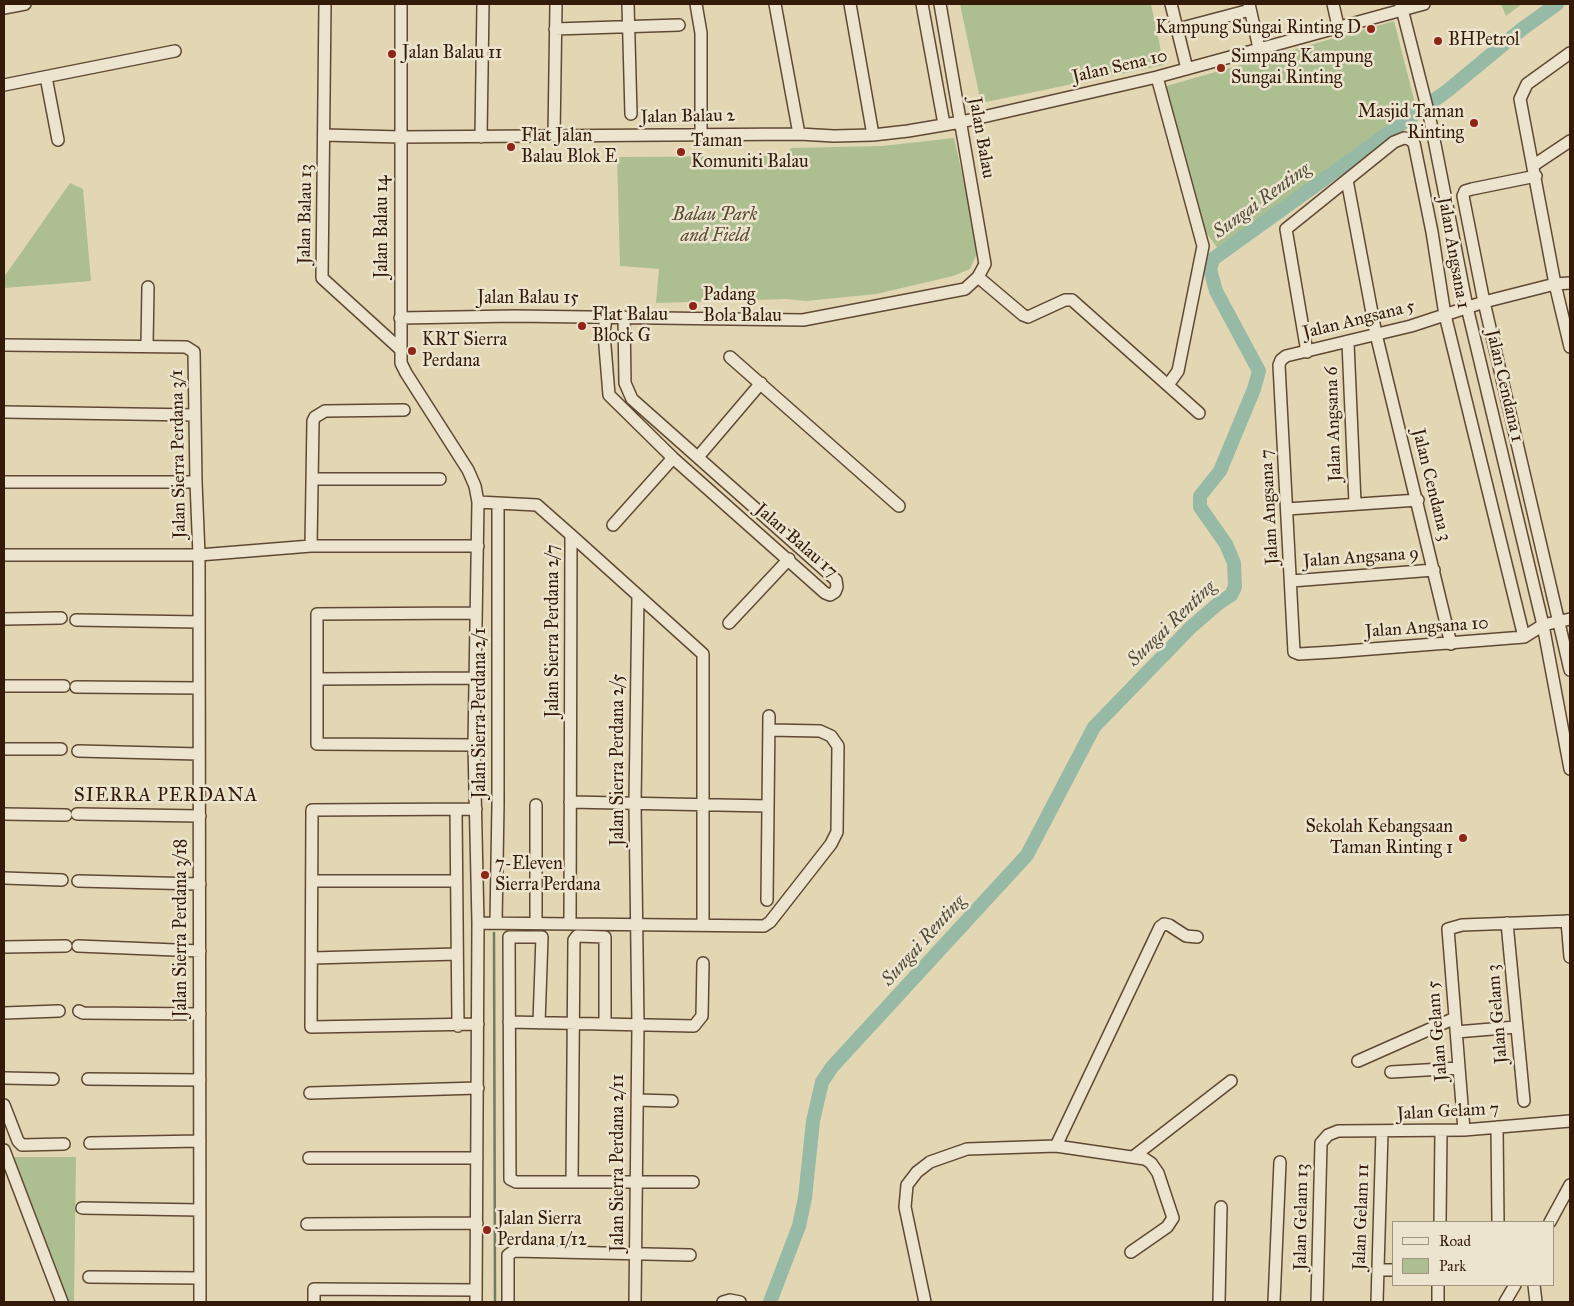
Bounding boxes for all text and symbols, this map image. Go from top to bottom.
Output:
place label: Kampung Sungai Rinting D [1156,18,1361,40]
marker: Kampung Sungai Rinting D [1365,23,1377,35]
place label: BHPetrol [1448,30,1520,52]
marker: BHPetrol [1432,35,1444,47]
place label: Jalan Balau 11 [402,43,502,65]
street label: Jalan Sena 10 [1070,46,1170,88]
place label: Simpang Kampung Sungai Rinting [1231,47,1372,90]
marker: Jalan Balau 11 [386,48,398,60]
marker: Simpang Kampung Sungai Rinting [1215,62,1227,74]
street label: Jalan Balau [963,96,999,180]
place label: Masjid Taman Rinting [1358,102,1464,144]
street label: Jalan Balau 2 [640,105,736,129]
marker: Masjid Taman Rinting [1468,117,1480,129]
place label: Flat Jalan Balau Blok E [521,126,617,168]
place label: Taman Komuniti Balau [691,131,809,173]
marker: Flat Jalan Balau Blok E [505,141,517,153]
marker: Taman Komuniti Balau [675,146,687,158]
water label: Sungai Renting [1209,158,1315,244]
street label: Jalan Balau 13 [294,164,318,264]
street label: Jalan Balau 14 [372,175,394,279]
street label: Jalan Angsana 1 [1433,195,1473,311]
park label: Balau Park and Field [673,205,757,248]
place label: Padang Bola Balau [703,285,782,328]
street label: Jalan Balau 15 [477,288,579,310]
street label: Jalan Angsana 5 [1301,296,1417,344]
marker: Padang Bola Balau [687,300,699,312]
place label: Flat Balau Block G [592,305,668,348]
marker: Flat Balau Block G [576,320,588,332]
street label: Jalan Cendana 1 [1481,328,1527,444]
place label: KRT Sierra Perdana [422,330,507,372]
marker: KRT Sierra Perdana [406,345,418,357]
street label: Jalan Angsana 6 [1321,366,1347,482]
street label: Jalan Sierra Perdana 3/1 [167,369,191,539]
street label: Jalan Cendana 3 [1407,427,1455,543]
street label: Jalan Angsana 7 [1256,449,1284,565]
street label: Jalan Balau 17 [750,499,842,583]
street label: Jalan Angsana 9 [1302,543,1420,573]
street label: Jalan Sierra Perdana 2/7 [543,544,565,718]
water label: Sungai Renting [1123,576,1221,672]
street label: Jalan Angsana 10 [1365,613,1489,643]
street label: Jalan Sierra Perdana 2/1 [470,628,492,798]
street label: Jalan Sierra Perdana 2/5 [608,674,630,846]
district label: SIERRA PERDANA [72,785,260,807]
place label: Sekolah Kebangsaan Taman Rinting 1 [1306,817,1453,860]
marker: Sekolah Kebangsaan Taman Rinting 1 [1457,832,1469,844]
street label: Jalan Sierra Perdana 3/18 [171,839,193,1017]
place label: 7-Eleven Sierra Perdana [495,854,601,896]
marker: 7-Eleven Sierra Perdana [479,869,491,881]
water label: Sungai Renting [877,891,971,991]
street label: Jalan Gelam 3 [1483,963,1513,1065]
street label: Jalan Gelam 5 [1423,980,1453,1082]
street label: Jalan Sierra Perdana 2/11 [608,1074,630,1252]
street label: Jalan Gelam 7 [1396,1099,1500,1125]
street label: Jalan Gelam 13 [1290,1163,1314,1271]
street label: Jalan Gelam 11 [1349,1163,1375,1271]
place label: Jalan Sierra Perdana 1/12 [497,1209,587,1252]
legend [1392,1221,1554,1286]
marker: Jalan Sierra Perdana 1/12 [481,1224,493,1236]
text: Road [1439,1232,1471,1250]
text: Park [1439,1257,1466,1275]

